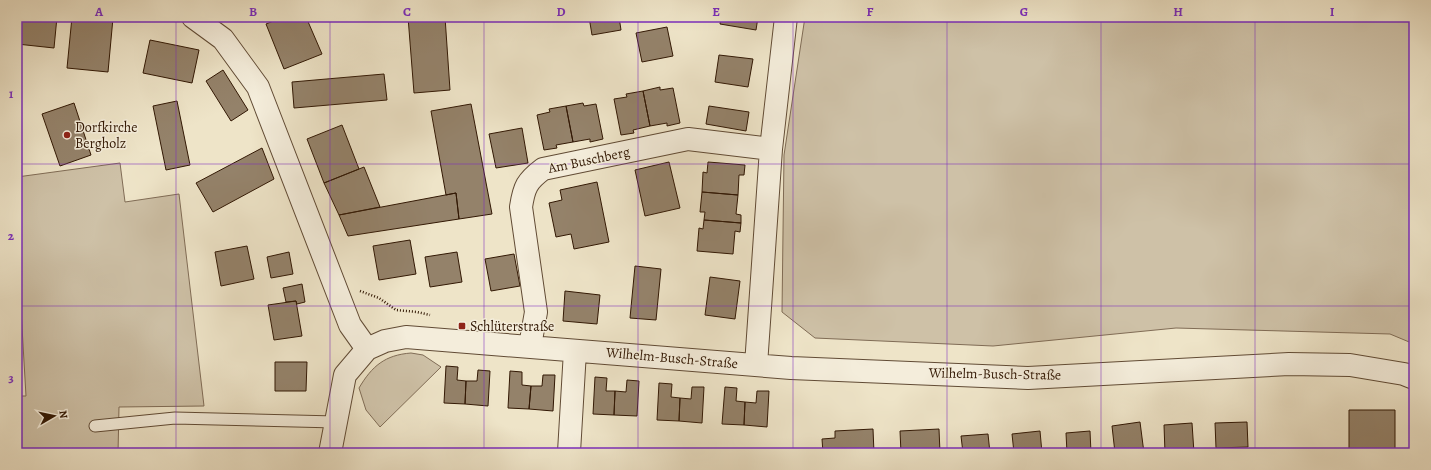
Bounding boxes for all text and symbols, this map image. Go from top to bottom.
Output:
text: A [94,3,104,20]
text: B [249,3,257,20]
text: C [403,3,411,20]
text: D [556,3,566,20]
text: E [712,3,720,20]
text: F [867,3,874,20]
text: G [1020,3,1028,20]
text: H [1173,3,1183,20]
text: I [1330,3,1335,20]
text: 1 [9,85,14,102]
place label: Dorfkirche Bergholz [75,118,138,153]
marker: Dorfkirche Bergholz [62,130,72,140]
street label: Am Buschberg [545,142,632,178]
text: 2 [8,227,15,244]
place label: Schlüterstraße [470,317,554,336]
marker: Schlüterstraße [457,321,467,331]
street label: Wilhelm-Busch-Straße [604,343,739,373]
street label: Wilhelm-Busch-Straße [928,363,1061,385]
text: 3 [8,369,14,386]
north arrow [34,396,74,436]
text: N [55,409,71,420]

